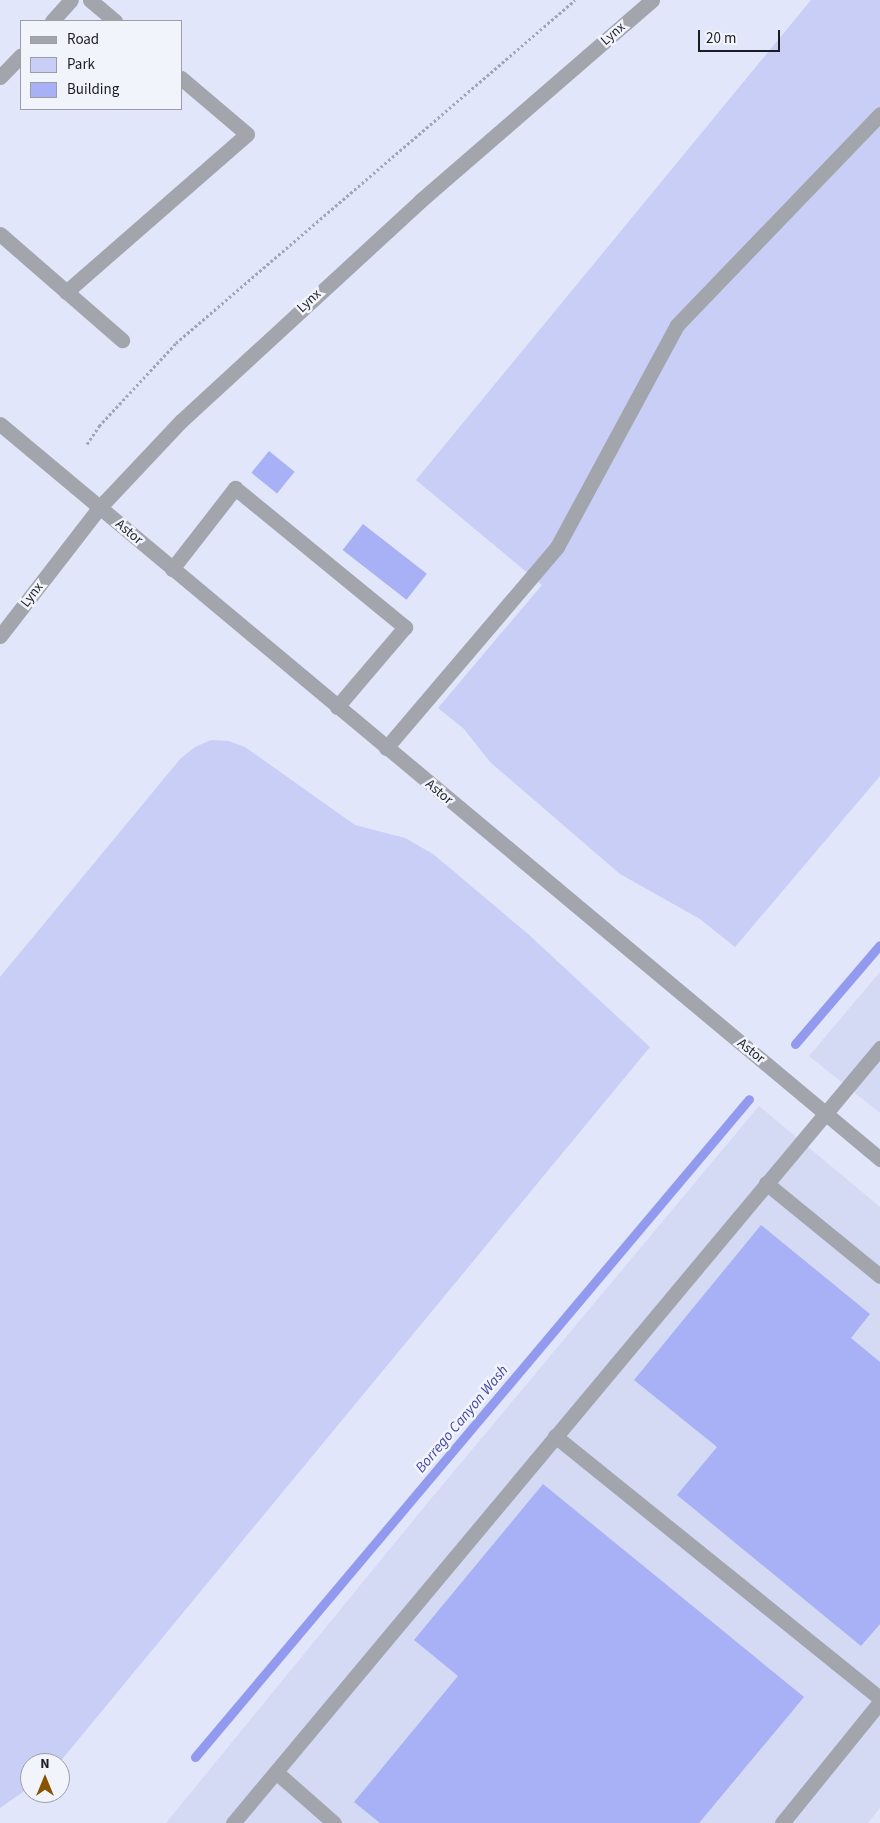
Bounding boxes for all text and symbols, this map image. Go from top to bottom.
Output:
street label: Lynx [597,19,629,49]
legend [20,20,182,110]
scale bar [700,20,782,52]
text: 20 m [706,28,736,49]
text: Road [67,29,99,50]
text: Park [67,54,95,75]
text: Building [67,79,119,100]
street label: Lynx [293,286,325,316]
street label: Astor [112,516,146,548]
street label: Lynx [17,579,47,611]
street label: Astor [422,776,456,808]
street label: Astor [734,1035,768,1067]
water label: Borrego Canyon Wash [412,1362,512,1476]
north arrow [20,1753,70,1803]
text: N [40,1754,50,1774]

